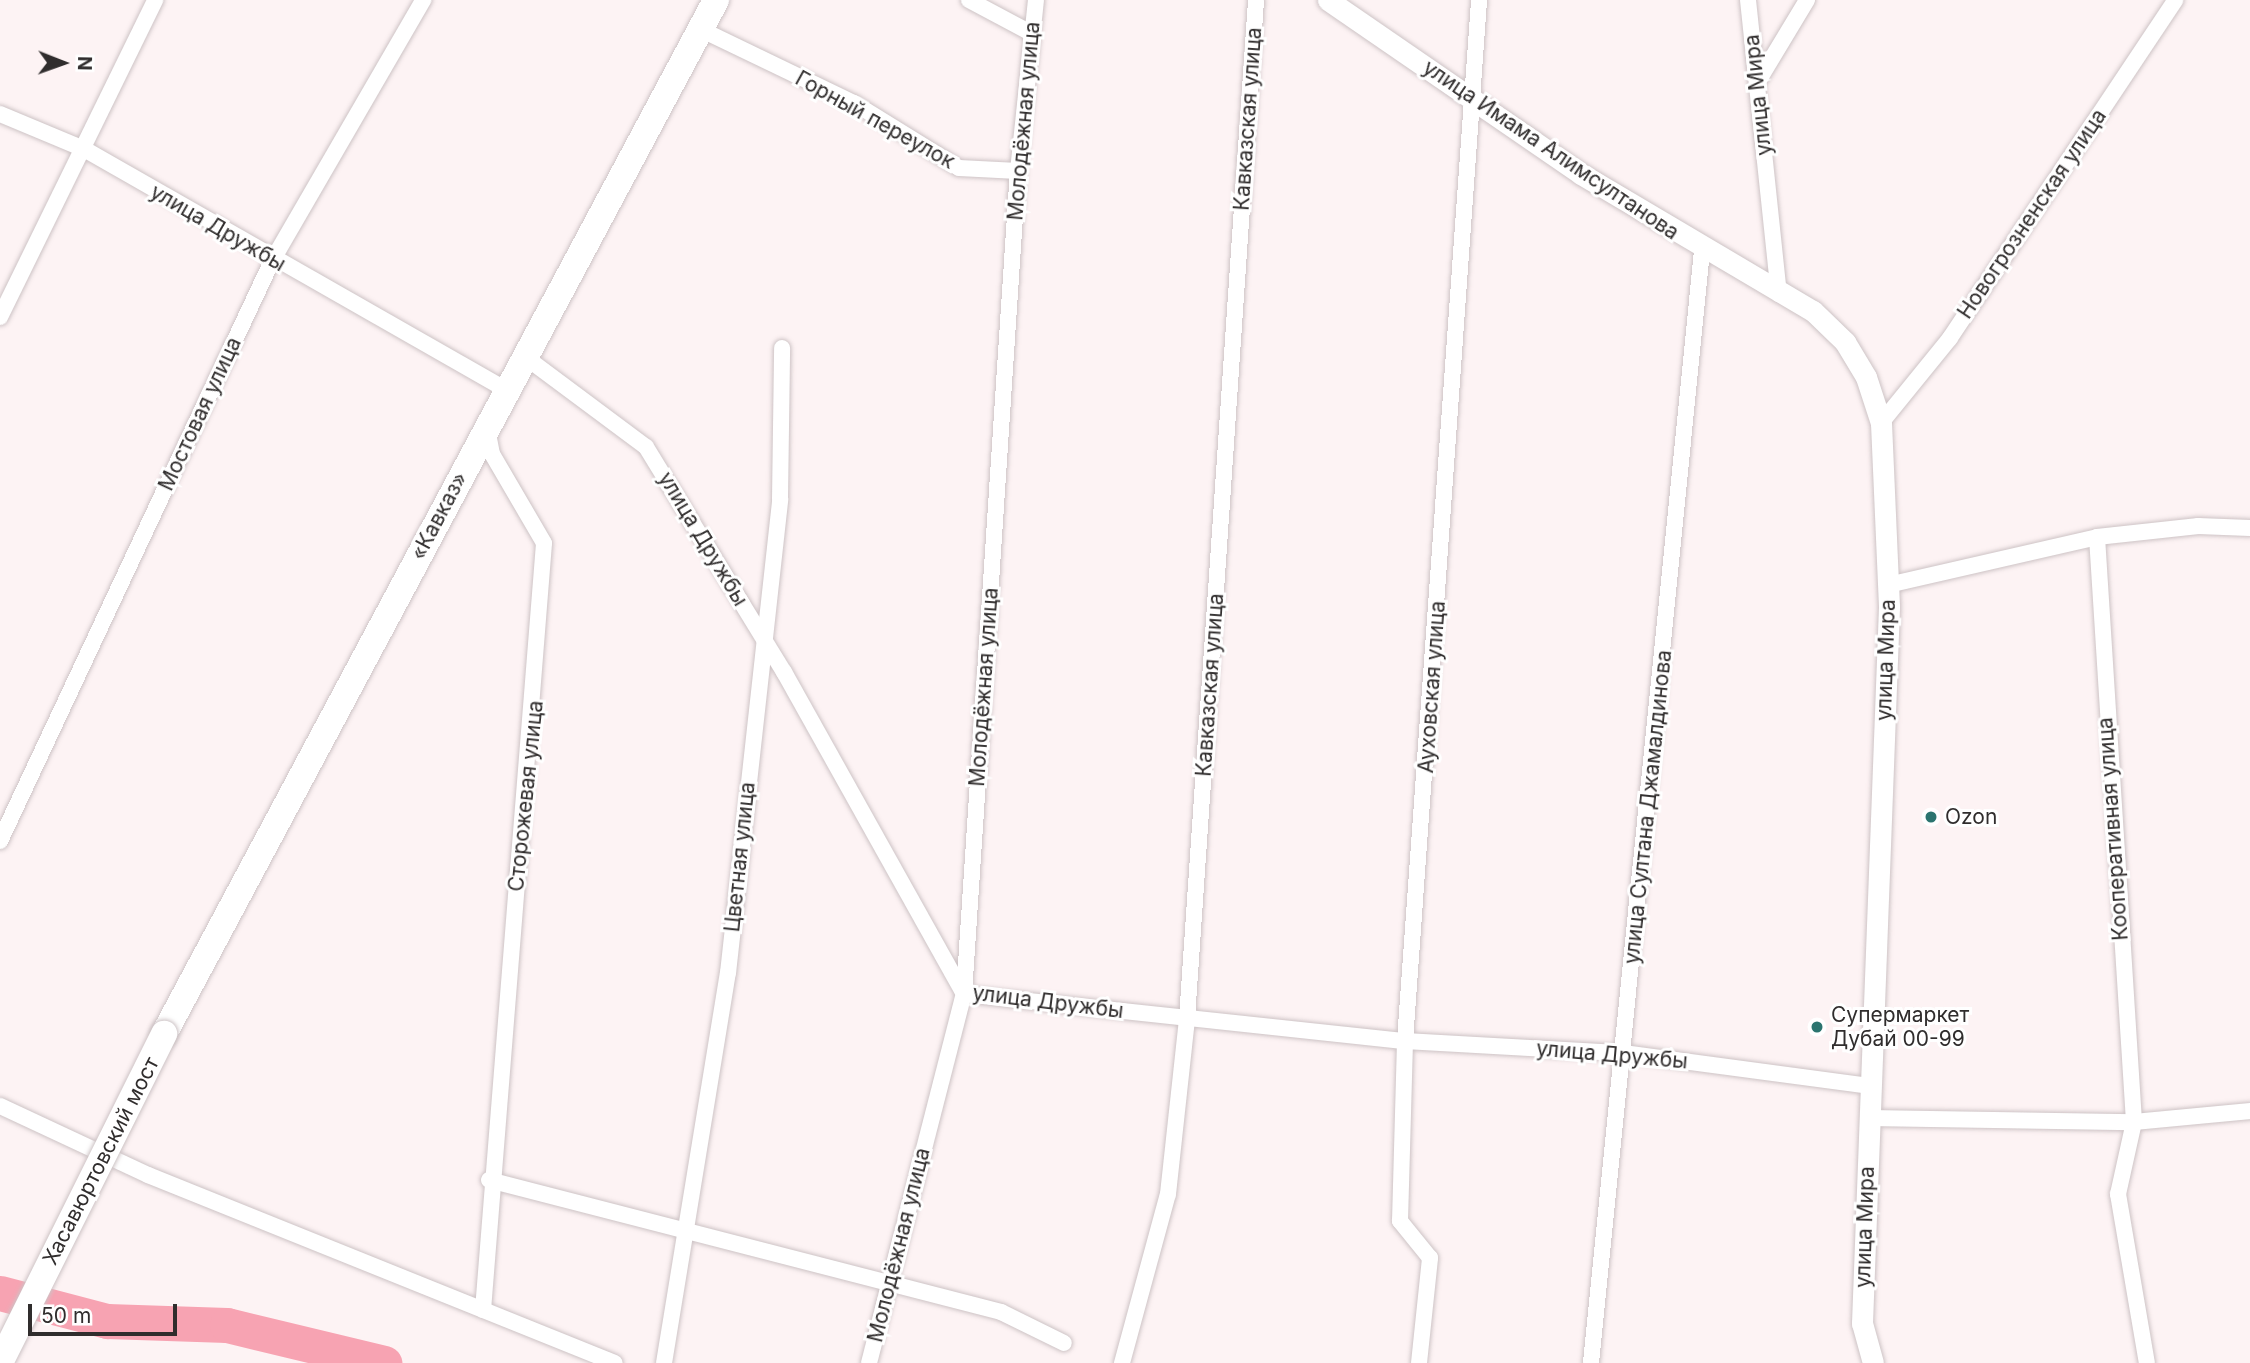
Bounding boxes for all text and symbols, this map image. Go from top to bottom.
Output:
street label: Молодёжная улица [1003,20,1045,222]
street label: Кавказская улица [1229,26,1267,212]
north arrow [28,28,98,98]
street label: улица Мира [1739,33,1777,157]
street label: улица Имама Алимсултанова [1418,55,1684,245]
text: N [73,56,96,71]
street label: Горный переулок [791,66,959,174]
street label: Новогрозненская улица [1952,104,2112,324]
street label: улица Дружбы [146,179,290,277]
street label: Мостовая улица [153,333,247,495]
street label: улица Дружбы [653,467,753,611]
street label: «Кавказ» [405,468,473,564]
street label: Молодёжная улица [964,587,1004,787]
street label: Кавказская улица [1191,592,1229,778]
street label: улица Мира [1871,599,1901,721]
street label: Ауховская улица [1413,600,1451,774]
street label: улица Султана Джамалдинова [1619,649,1677,965]
street label: Сторожевая улица [503,699,549,893]
street label: Кооперативная улица [2093,717,2133,941]
street label: Цветная улица [720,781,760,933]
place label: Ozon [1945,804,1997,830]
marker: Ozon [1923,809,1939,825]
street label: улица Дружбы [971,980,1125,1024]
place label: Супермаркет Дубай 00-99 [1831,1002,1969,1052]
marker: Супермаркет Дубай 00-99 [1809,1019,1825,1035]
street label: улица Дружбы [1535,1036,1689,1074]
street label: Хасавюртовский мост [38,1053,164,1269]
street label: Молодёжная улица [863,1145,935,1345]
street label: улица Мира [1850,1166,1880,1288]
scale bar [32,1290,180,1334]
text: 50 m [41,1303,91,1328]

